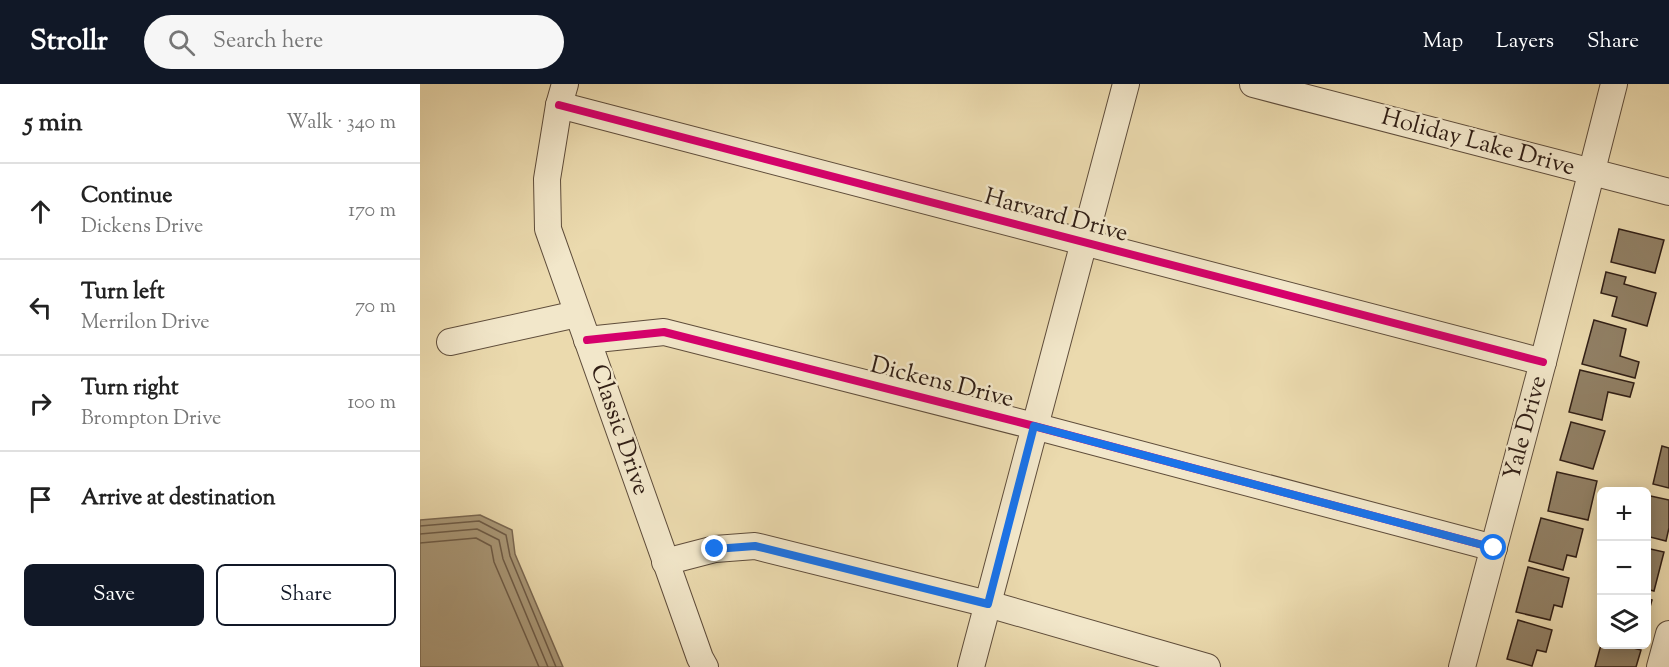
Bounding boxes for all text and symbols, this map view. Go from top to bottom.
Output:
search box [144,15,564,69]
text: Strollr [30,22,108,62]
icon: search [165,26,198,59]
text: Search here [213,26,323,58]
text: Map [1423,27,1463,57]
text: Layers [1496,27,1554,57]
text: Share [1587,27,1639,57]
street label: Holiday Lake Drive [1378,101,1578,185]
text: 5 min [24,105,83,142]
text: Walk · 340 m [286,109,396,138]
text: Continue [81,181,172,213]
street label: Harvard Drive [980,181,1132,251]
icon: ahead [24,195,57,228]
text: 170 m [348,197,396,226]
text: Dickens Drive [81,213,203,242]
text: Turn left [81,277,164,309]
icon: left [24,291,57,324]
text: 70 m [355,293,396,322]
text: Merrilon Drive [81,309,210,338]
street label: Dickens Drive [867,349,1017,417]
street label: Classic Drive [581,360,657,500]
street label: Yale Drive [1496,372,1556,484]
text: Turn right [81,373,178,405]
icon: right [24,387,57,420]
text: 100 m [347,389,396,418]
text: Brompton Drive [81,405,221,434]
icon: arrive [24,483,57,516]
text: Arrive at destination [81,483,276,515]
map controls [1597,487,1651,649]
button: + [1597,487,1651,541]
route start [1480,534,1506,560]
route end [701,535,727,561]
button: − [1597,541,1651,595]
button: Save [24,564,204,626]
button: Share [216,564,396,626]
button: layers [1597,595,1651,649]

